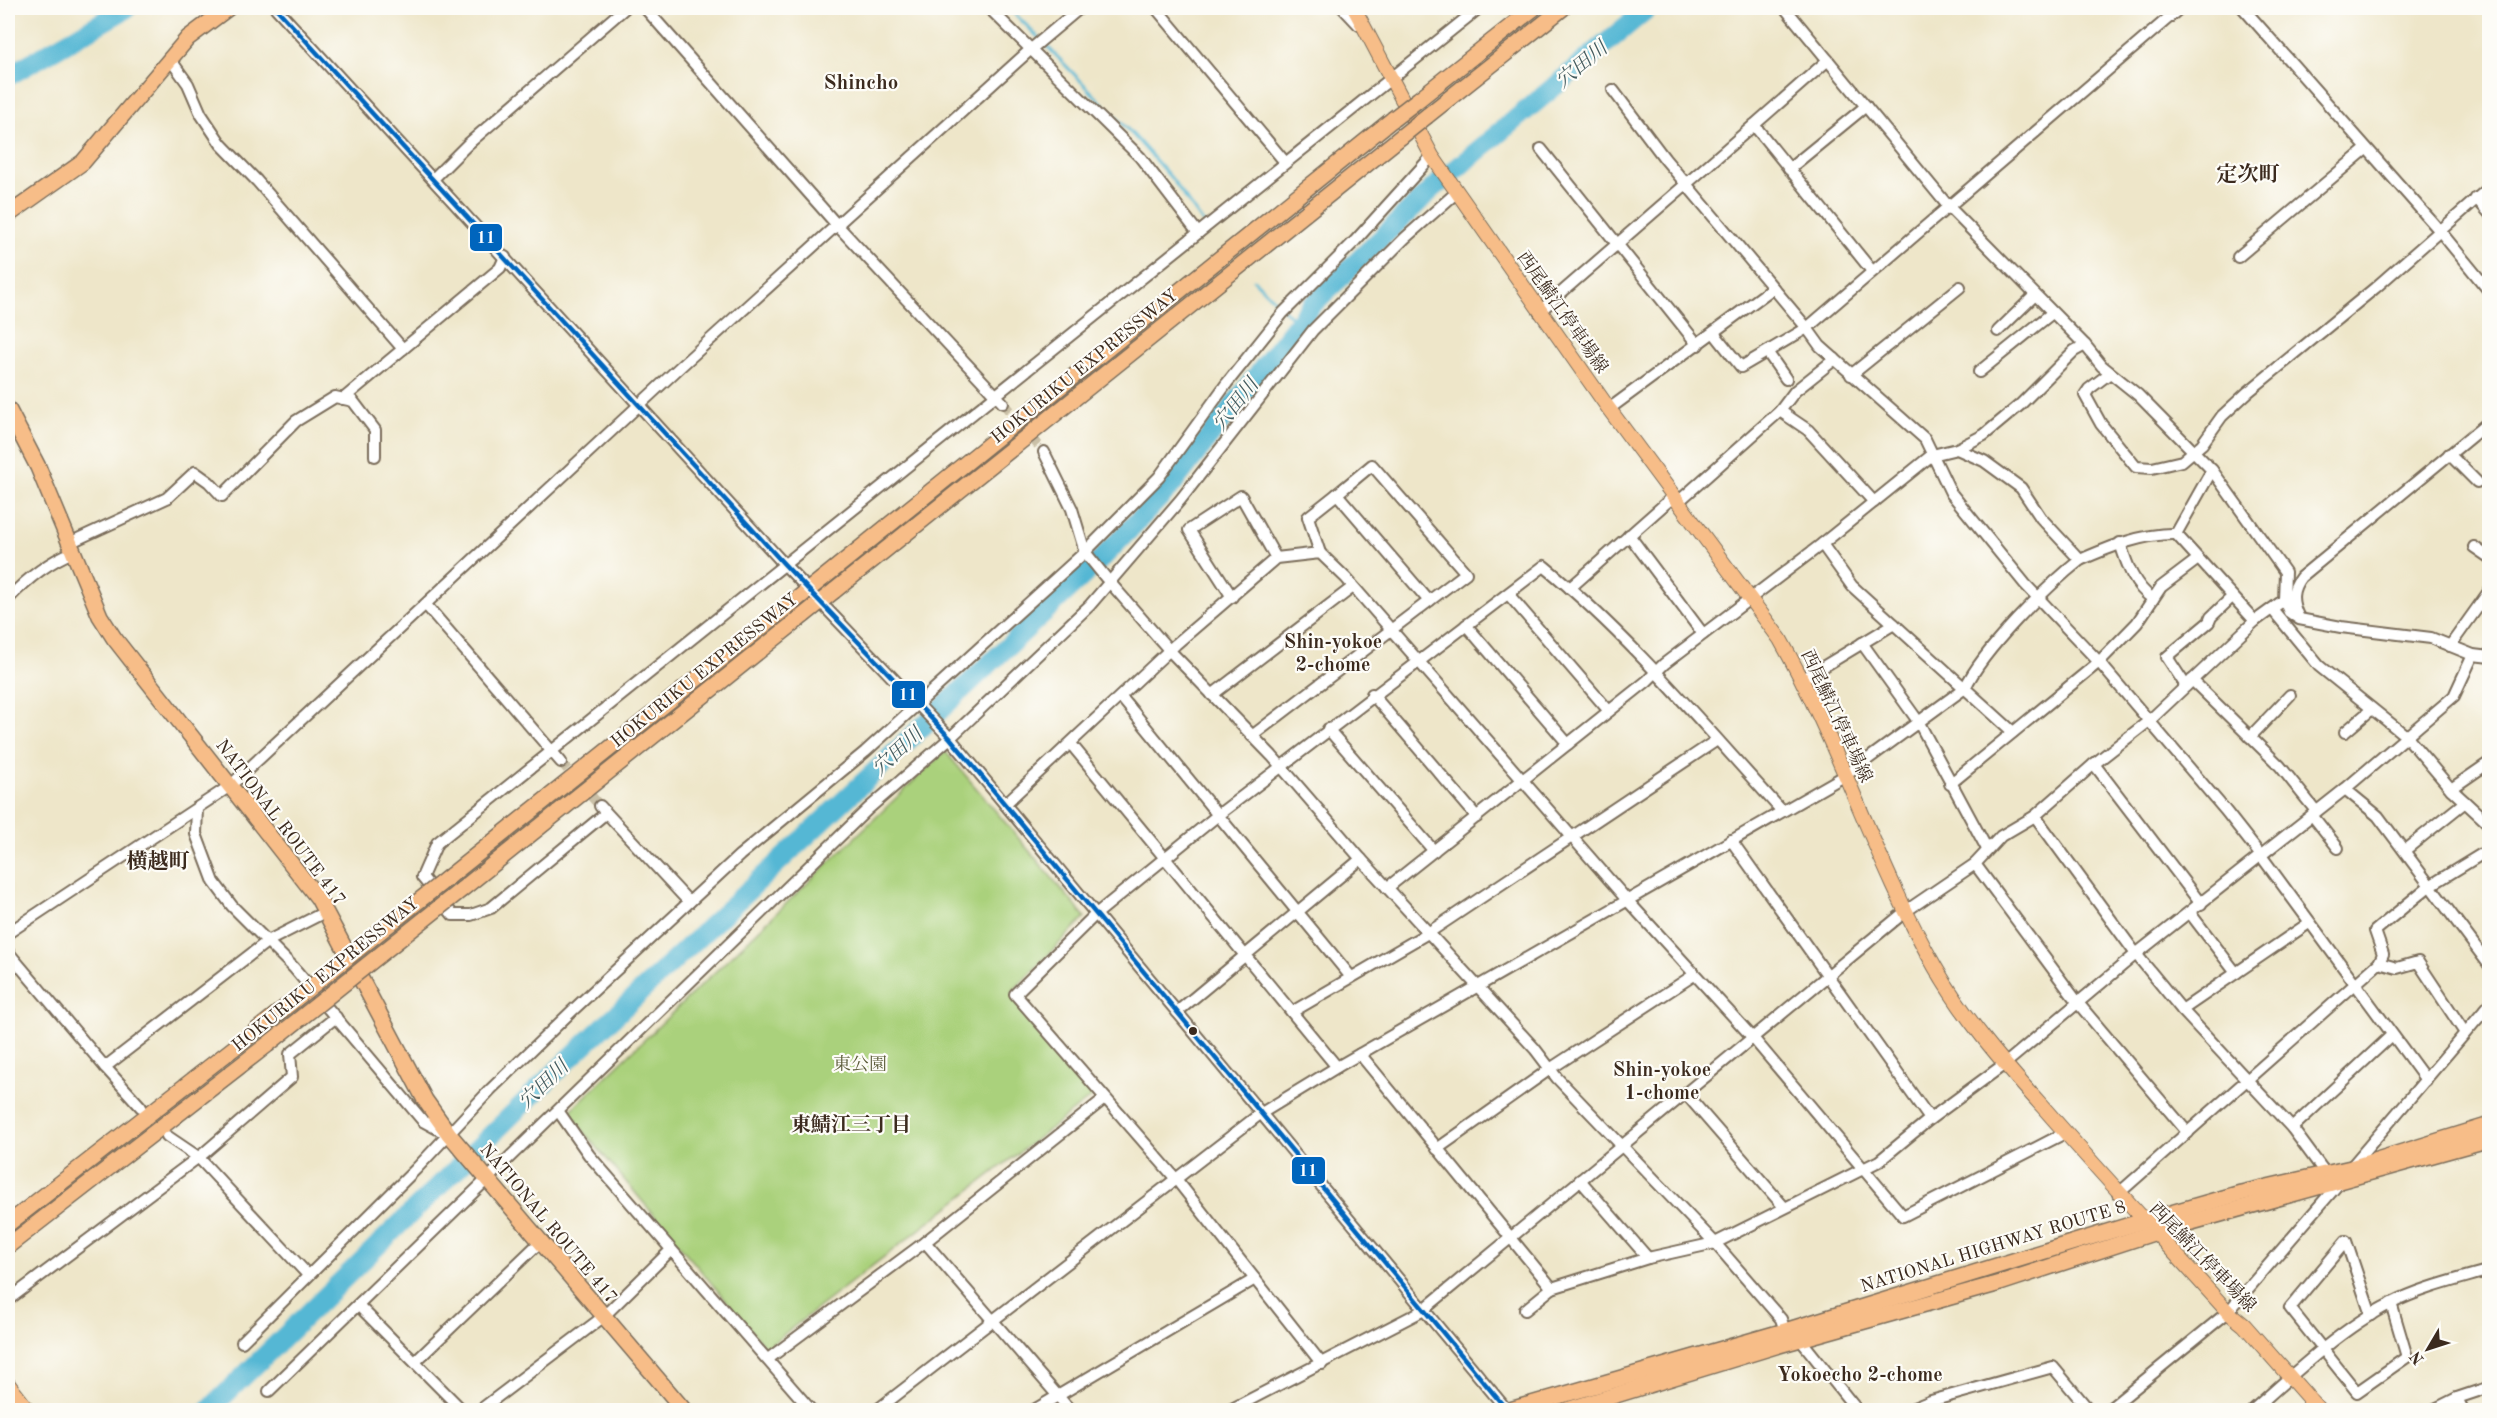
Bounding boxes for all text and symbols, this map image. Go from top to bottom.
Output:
water label: 穴田川 [1552,36,1613,92]
district label: Shincho [824,73,898,94]
district label: 定次町 [2217,162,2280,186]
line badge: 11 [469,223,503,252]
text: 11 [477,231,495,247]
street label: 西尾鯖江停車場線 [1514,247,1612,377]
street label: HOKURIKU EXPRESSWAY [988,286,1181,447]
water label: 穴田川 [1209,373,1264,435]
street label: HOKURIKU EXPRESSWAY [608,590,801,751]
district label: Shin-yokoe 2-chome [1284,633,1382,676]
street label: 西尾鯖江停車場線 [1798,647,1876,785]
line badge: 11 [891,680,926,709]
text: 11 [899,688,917,704]
water label: 穴田川 [868,722,929,780]
street label: NATIONAL ROUTE 417 [212,736,348,909]
district label: 横越町 [127,850,190,873]
street label: HOKURIKU EXPRESSWAY [229,894,422,1055]
unlabelled marker [1187,1025,1199,1037]
park label: 東公園 [833,1054,887,1074]
water label: 穴田川 [514,1055,574,1113]
district label: Shin-yokoe 1-chome [1613,1061,1711,1104]
district label: 東鯖江三丁目 [791,1113,911,1136]
street label: NATIONAL ROUTE 417 [476,1140,620,1307]
line badge: 11 [1291,1156,1326,1185]
text: 11 [1299,1164,1317,1180]
street label: NATIONAL HIGHWAY ROUTE 8 [1858,1198,2128,1296]
street label: 西尾鯖江停車場線 [2146,1198,2260,1316]
north arrow [2398,1319,2458,1379]
text: N [2407,1347,2428,1367]
district label: Yokoecho 2-chome [1777,1366,1943,1386]

